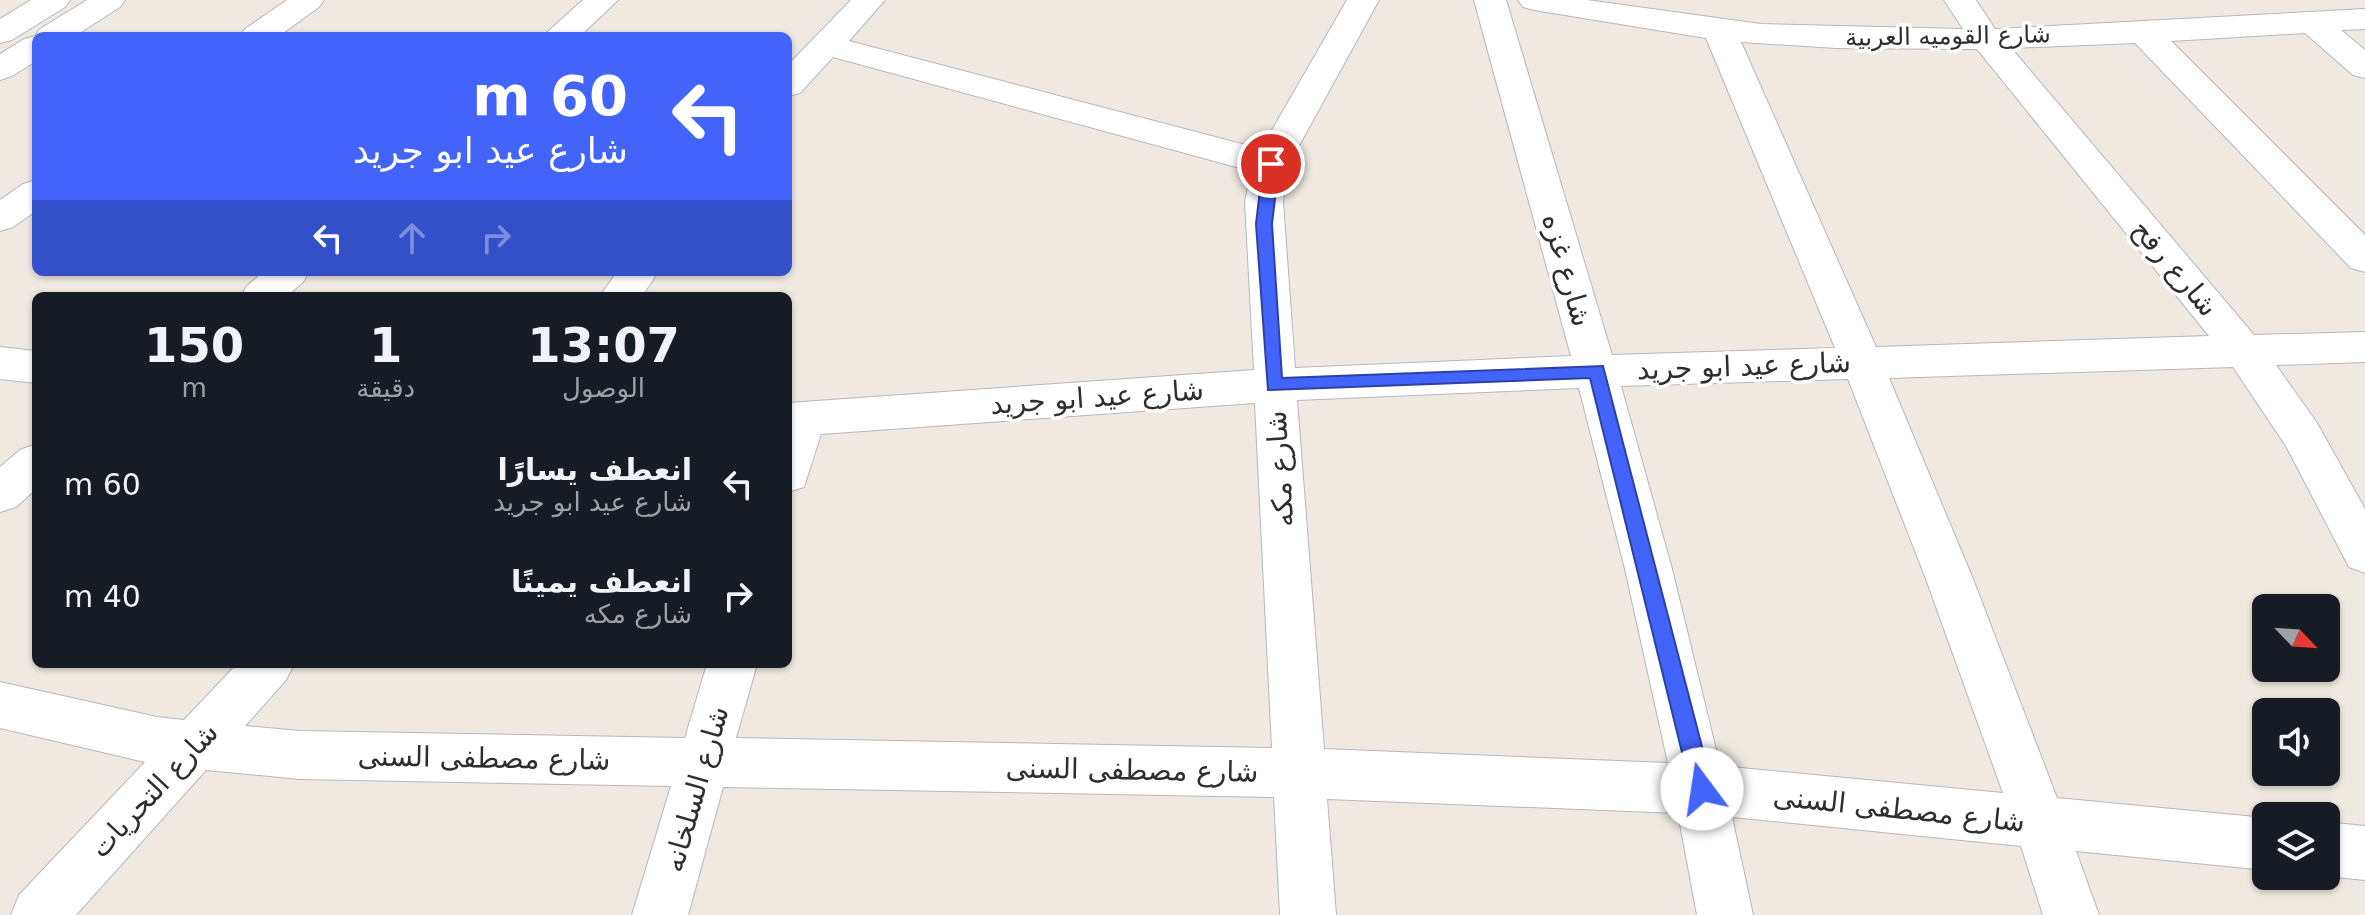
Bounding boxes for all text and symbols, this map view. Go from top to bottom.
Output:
street label: شارع القوميه العربية [1845,20,2051,52]
text: 60 m [472,63,628,128]
icon: left [656,64,760,168]
text: شارع عيد ابو جريد [353,130,628,171]
pin [1237,130,1305,198]
icon: arrive [1249,142,1293,186]
street label: شارع غزه [1535,210,1599,330]
street label: شارع رفح [2125,213,2225,323]
icon: left [306,216,350,260]
icon: ahead [390,216,434,260]
icon: right [474,216,518,260]
text: 150 [144,317,244,373]
text: 1 [369,317,402,373]
text: 13:07 [527,317,680,373]
street label: شارع عيد ابو جريد [1636,346,1852,386]
text: m [181,373,207,403]
text: دقيقة [356,373,415,403]
text: الوصول [562,373,645,403]
street label: شارع عيد ابو جريد [989,373,1205,421]
street label: شارع مكه [1259,410,1301,528]
text: انعطف يسارًا [498,452,692,487]
icon: left [716,462,760,506]
text: 60 m [64,467,141,502]
text: شارع عيد ابو جريد [493,487,692,517]
text: انعطف يمينًا [511,564,692,599]
icon: right [716,574,760,618]
text: 40 m [64,579,141,614]
north arrow [2252,594,2340,682]
map controls [2252,594,2340,890]
text: شارع مكه [584,599,692,629]
button: sound [2252,698,2340,786]
street label: شارع السلخانه [657,702,735,876]
street label: شارع التحريات [83,716,225,864]
street label: شارع مصطفى السنى [357,739,611,777]
position arrow [1660,747,1744,831]
street label: شارع مصطفى السنى [1005,751,1259,789]
street label: شارع مصطفى السنى [1772,779,2026,839]
button: layers [2252,802,2340,890]

